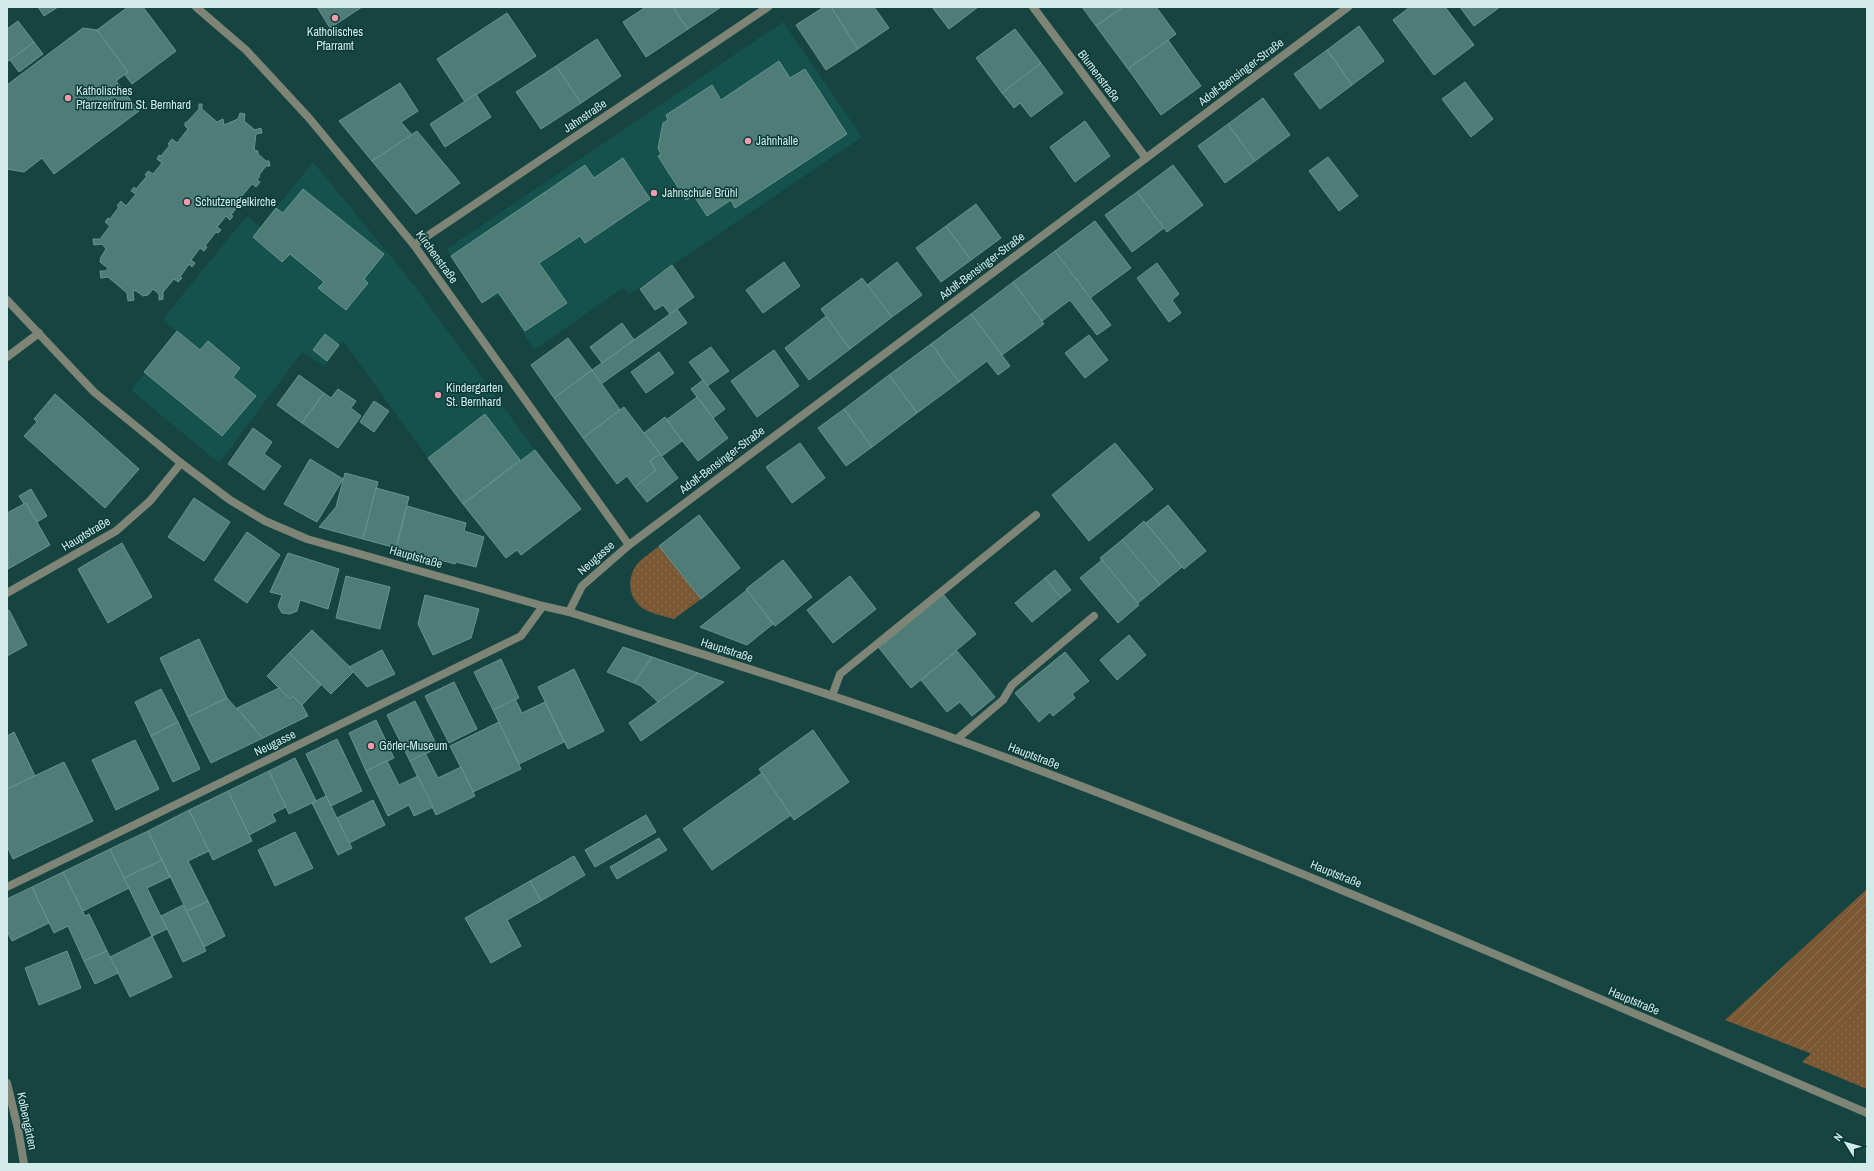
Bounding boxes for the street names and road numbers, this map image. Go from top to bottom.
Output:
street label: Adolf-Bensinger-Straße [1194,35,1287,110]
street label: Blumenstraße [1074,47,1124,105]
street label: Jahnstraße [560,96,610,136]
street label: Kirchenstraße [412,227,462,287]
street label: Adolf-Bensinger-Straße [935,229,1028,304]
street label: Adolf-Bensinger-Straße [675,423,768,498]
street label: Hauptstraße [59,513,113,555]
street label: Neugasse [574,537,618,579]
street label: Hauptstraße [388,542,444,572]
street label: Hauptstraße [699,634,755,666]
street label: Neugasse [252,726,298,760]
street label: Hauptstraße [1006,739,1062,773]
street label: Hauptstraße [1308,856,1364,892]
street label: Hauptstraße [1606,983,1662,1019]
street label: Kolbengärten [13,1091,41,1151]

